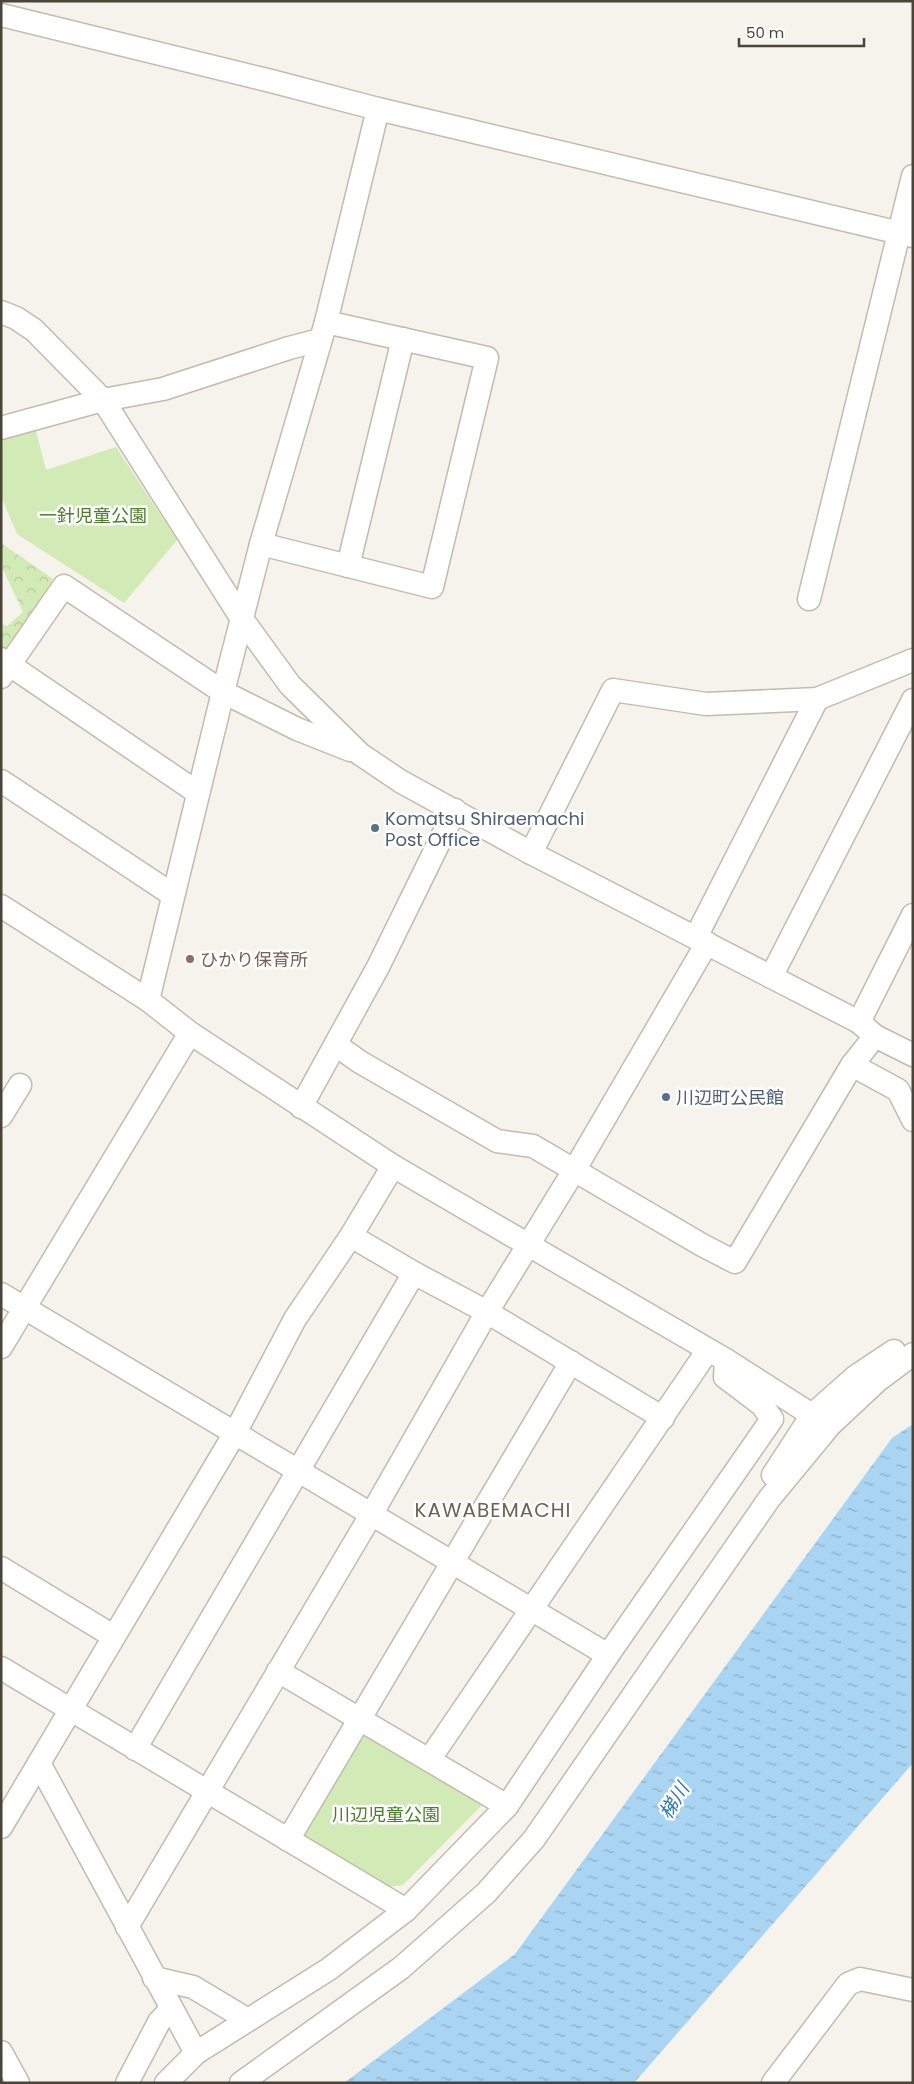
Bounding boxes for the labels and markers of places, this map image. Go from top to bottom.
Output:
place label: Komatsu Shiraemachi Post Office [385,806,584,852]
marker: Komatsu Shiraemachi Post Office [369,822,381,834]
place label: ひかり保育所 [200,947,308,972]
marker: ひかり保育所 [184,953,196,965]
place label: 川辺町公民館 [676,1085,784,1110]
marker: 川辺町公民館 [660,1091,672,1103]

